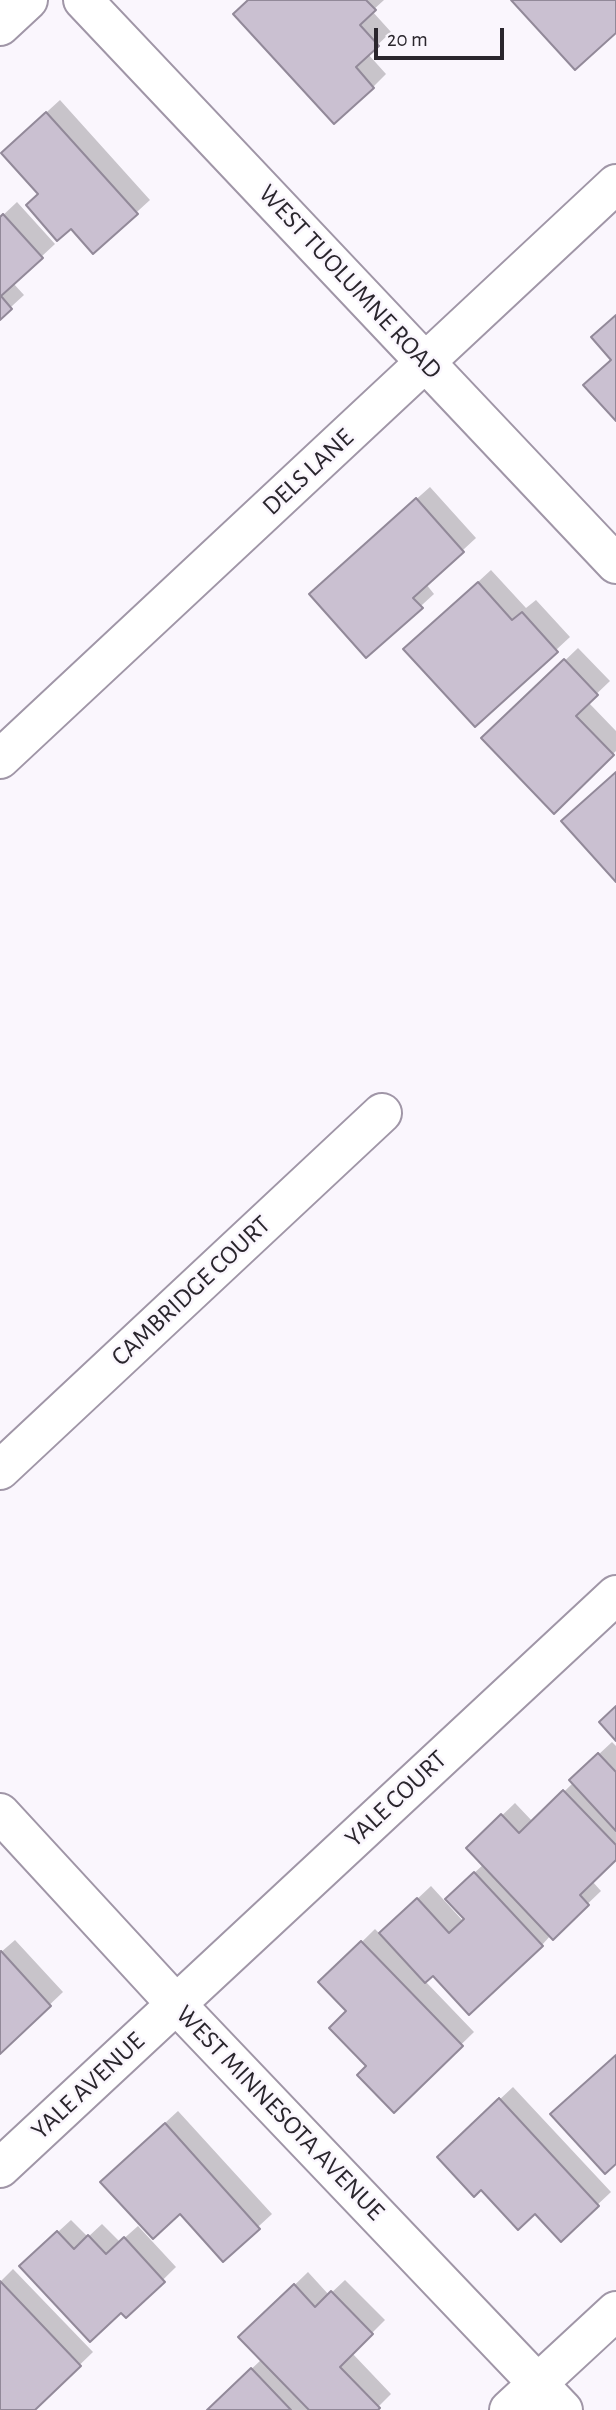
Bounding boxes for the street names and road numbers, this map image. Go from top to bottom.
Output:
street label: WEST TUOLUMNE ROAD [252,178,448,386]
street label: DELS LANE [256,422,360,522]
street label: CAMBRIDGE COURT [105,1209,277,1373]
street label: YALE COURT [339,1744,453,1854]
street label: WEST MINNESOTA AVENUE [169,1999,391,2227]
street label: YALE AVENUE [25,2026,151,2146]

